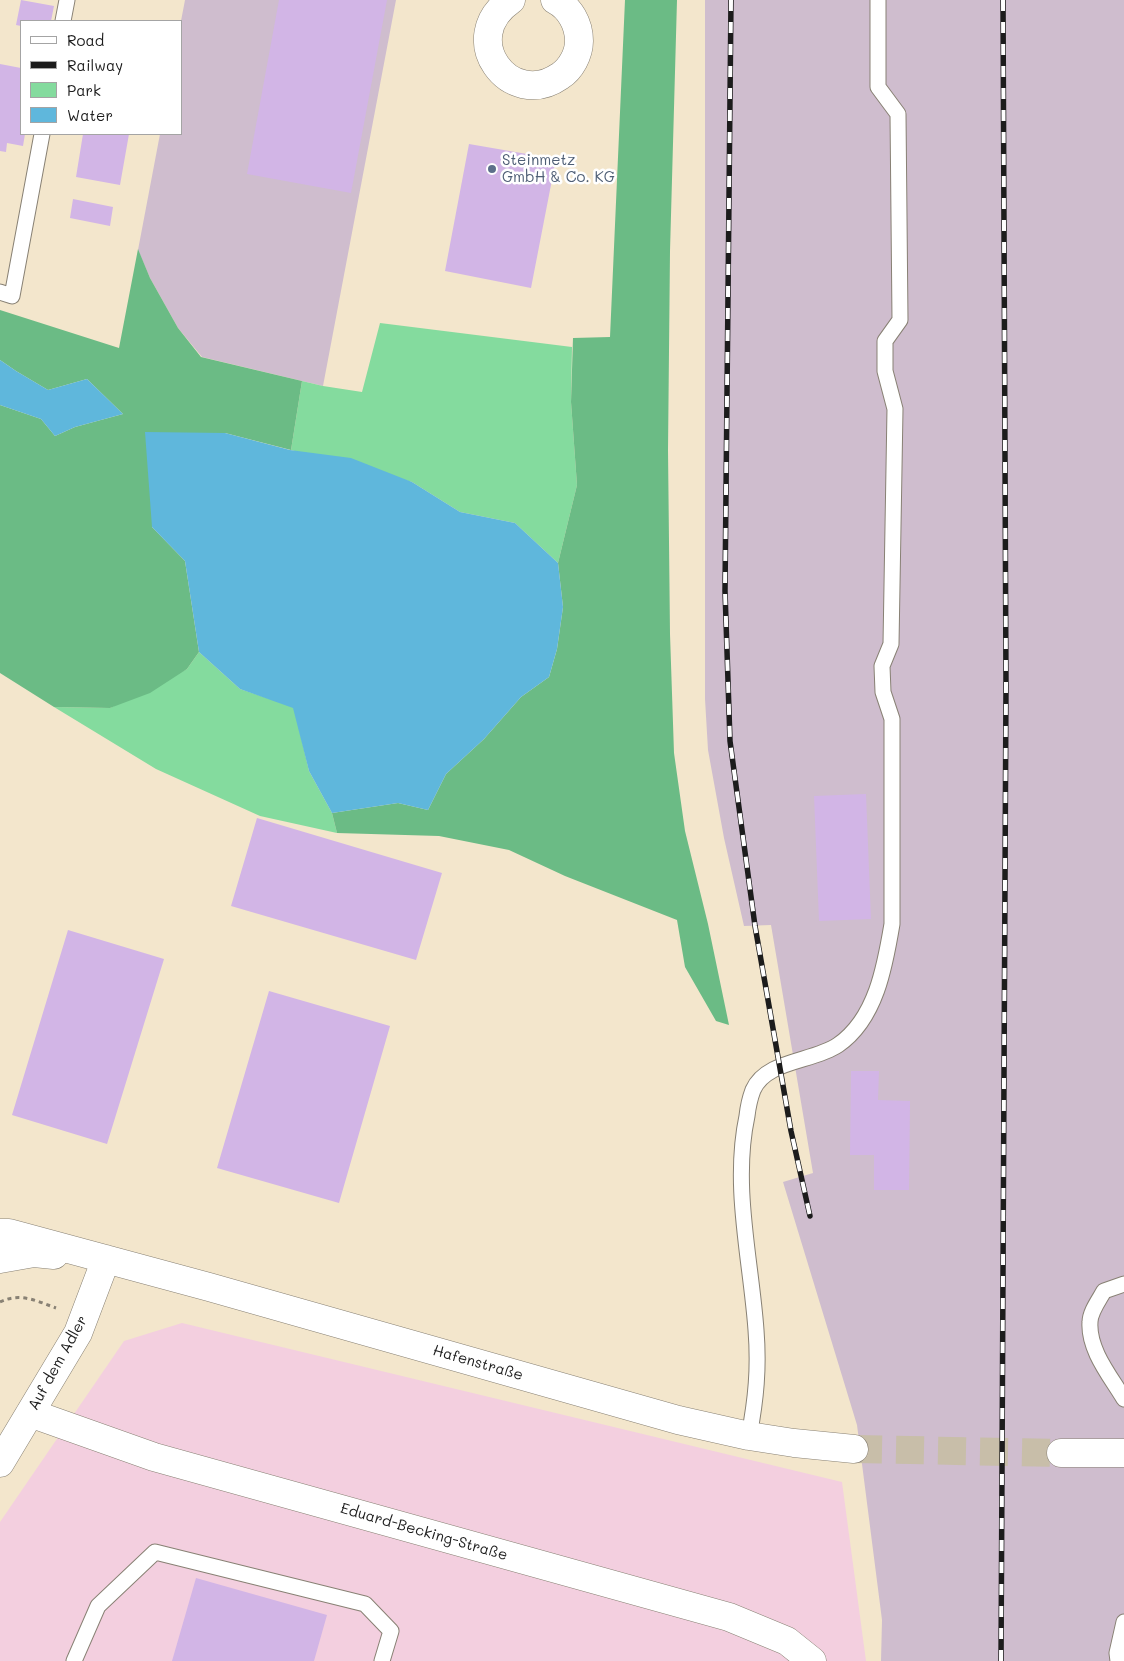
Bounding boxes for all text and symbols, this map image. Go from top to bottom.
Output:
legend [20,20,182,135]
text: Road [67,30,104,50]
text: Railway [67,55,123,75]
text: Park [67,80,101,100]
text: Water [67,105,113,125]
place label: Steinmetz GmbH & Co. KG [502,151,615,186]
marker: Steinmetz GmbH & Co. KG [486,163,498,175]
street label: Auf dem Adler [25,1313,91,1413]
street label: Hafenstraße [431,1342,525,1384]
street label: Eduard-Becking-Straße [338,1499,510,1565]

